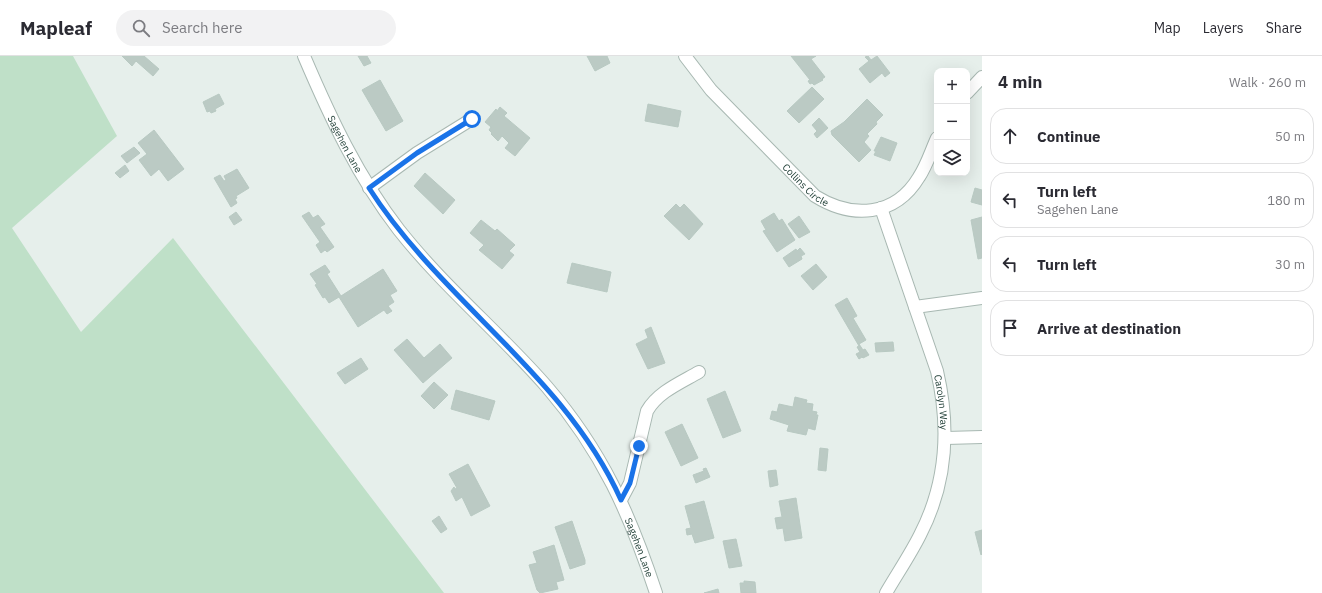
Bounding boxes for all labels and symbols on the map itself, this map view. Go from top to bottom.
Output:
route start [463,110,481,128]
street label: Sagehen Lane [325,113,365,175]
street label: Collins Circle [780,161,831,210]
street label: Carolyn Way [931,374,950,430]
route end [630,437,648,455]
street label: Sagehen Lane [622,516,656,579]

